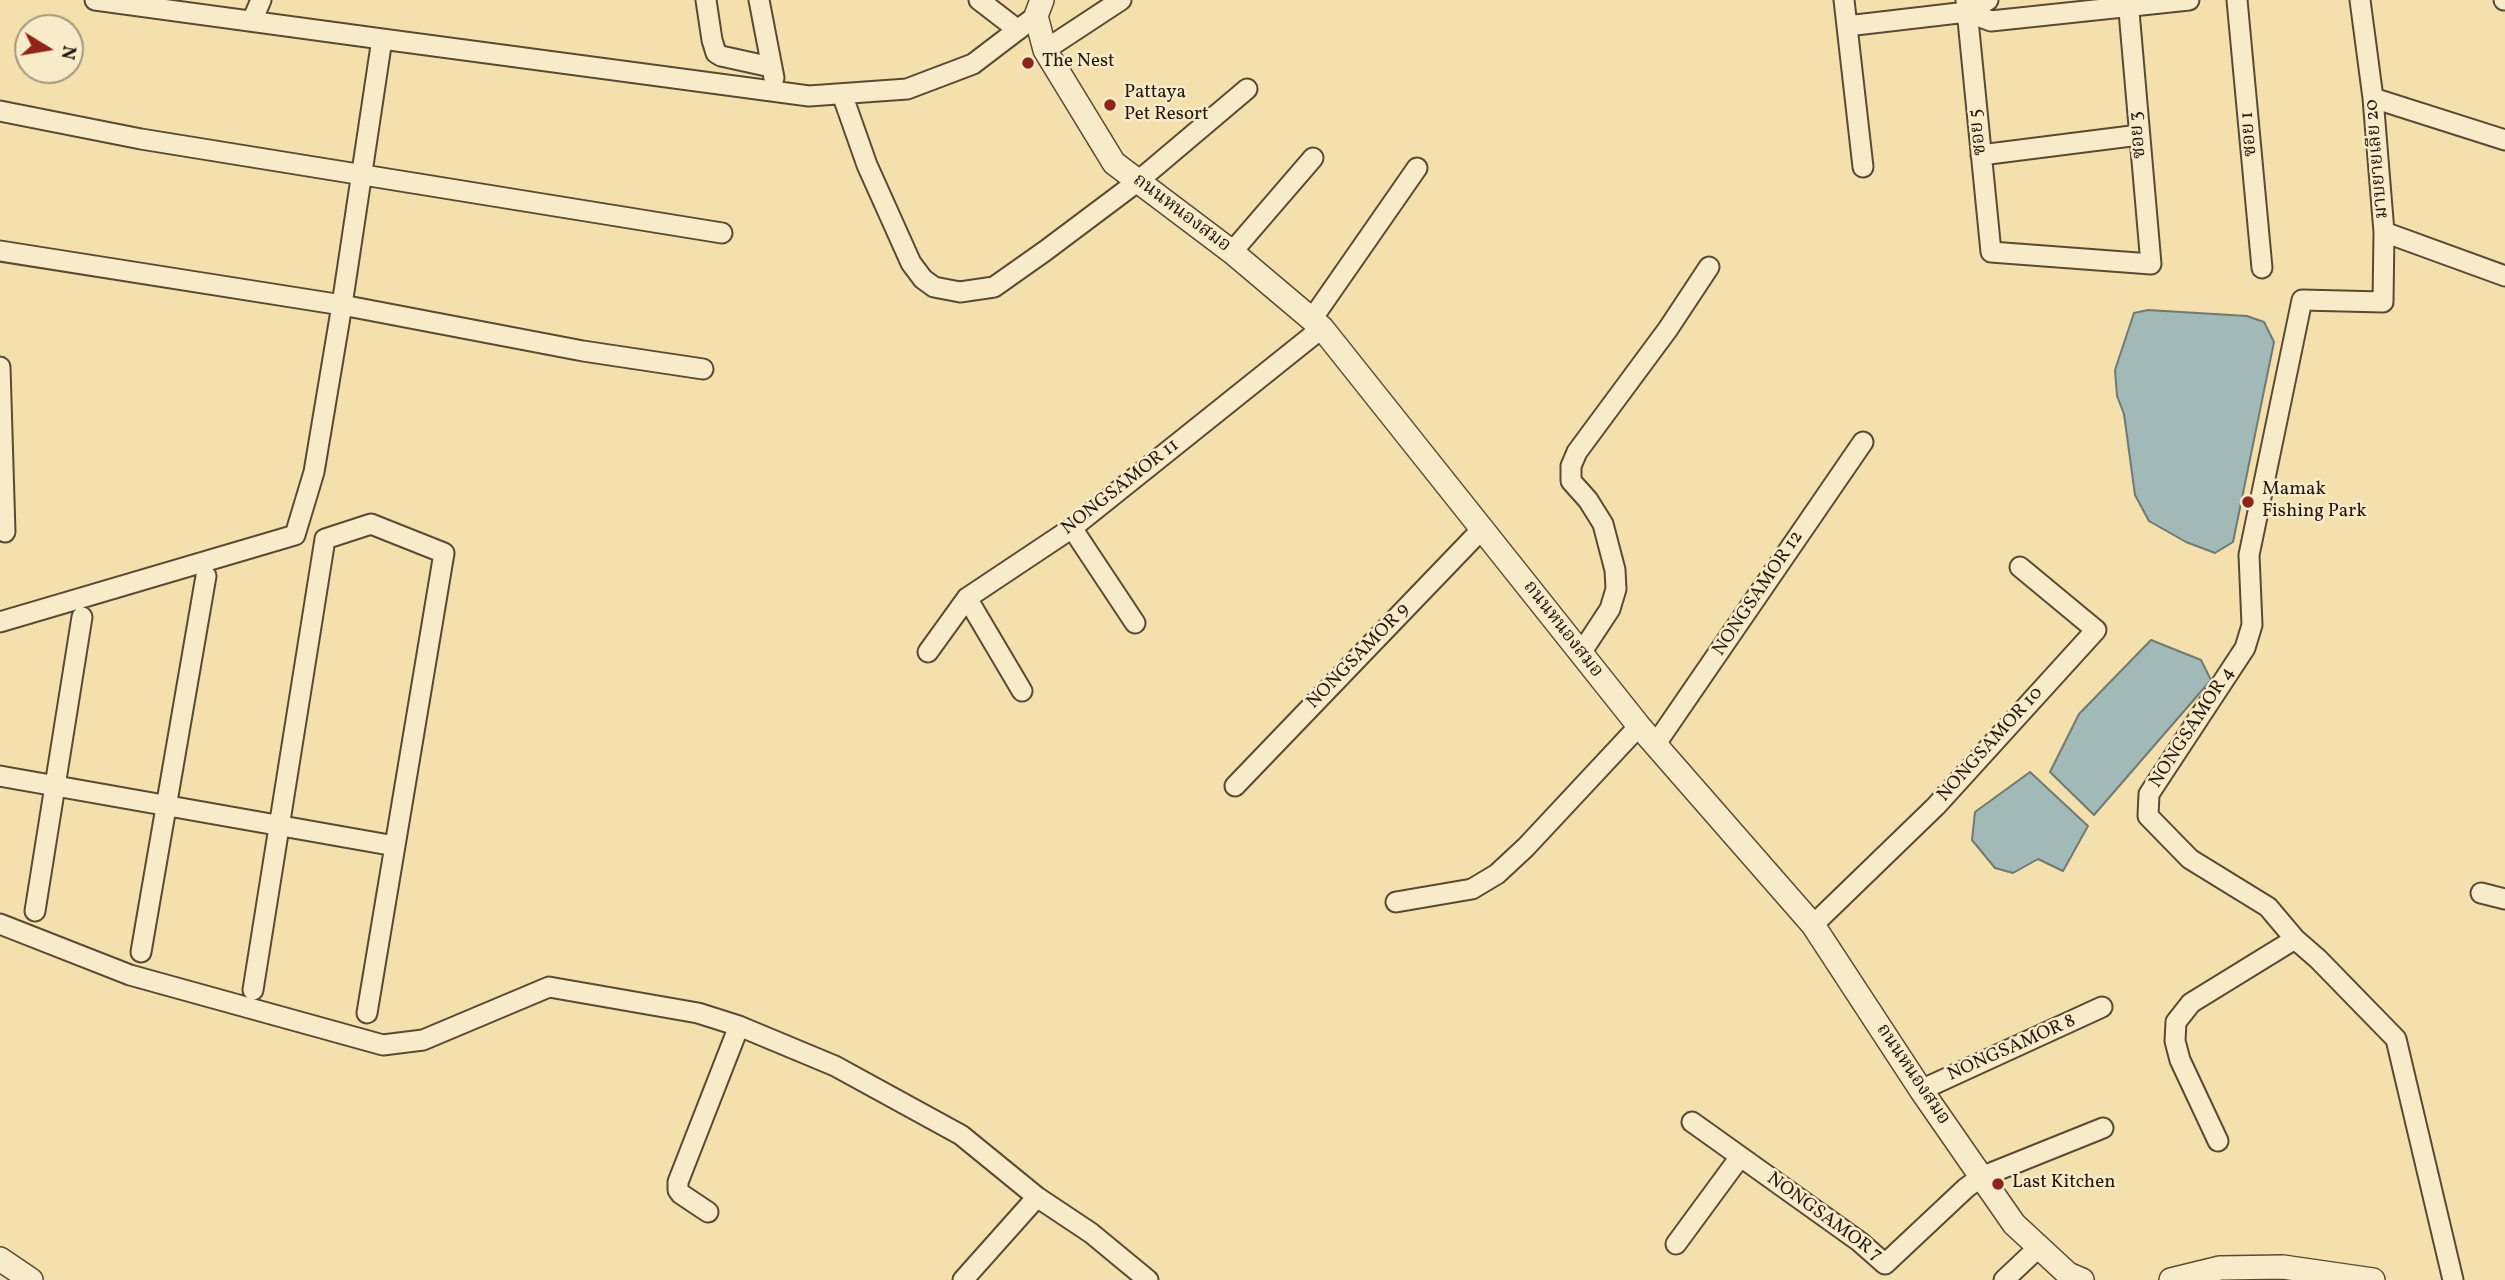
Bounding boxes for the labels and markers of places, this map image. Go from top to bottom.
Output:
place label: The Nest [1042,52,1115,74]
marker: The Nest [1020,55,1036,71]
place label: Pattaya Pet Resort [1124,83,1209,127]
marker: Pattaya Pet Resort [1102,97,1118,113]
place label: Mamak Fishing Park [2262,480,2367,524]
marker: Mamak Fishing Park [2240,494,2256,510]
place label: Last Kitchen [2012,1173,2115,1195]
marker: Last Kitchen [1990,1176,2006,1192]

